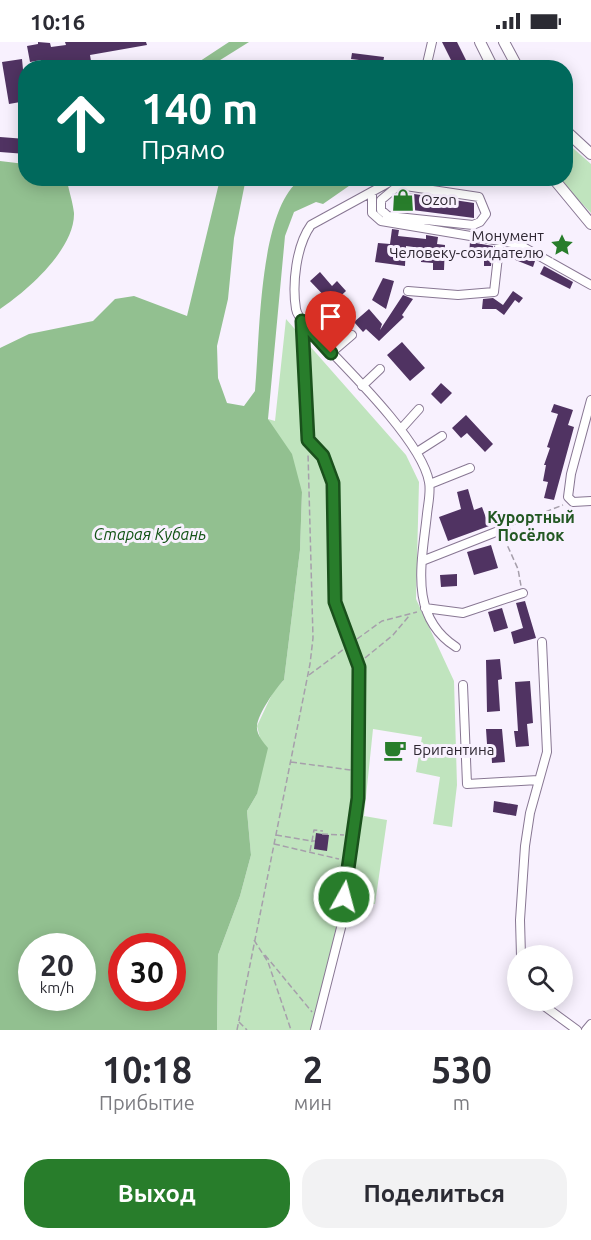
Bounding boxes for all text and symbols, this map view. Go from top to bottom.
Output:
text: 10:16 [30,9,85,34]
icon: ahead [42,84,120,162]
text: 140 m [141,85,258,132]
text: Прямо [141,134,225,164]
shop icon: Ozon [390,187,416,213]
place label: Ozon [421,191,457,208]
place label: Монумент Человеку-созидателю [389,227,544,261]
place icon: Монумент Человеку-созидателю [549,232,575,258]
pin [305,291,356,353]
icon: arrive [314,300,347,333]
district label: Курортный Посёлок [487,508,575,544]
water label: Старая Кубань [94,525,206,543]
cafe icon: Бригантина [382,737,408,763]
place label: Бригантина [413,741,494,758]
position arrow [312,865,376,929]
speed limit sign: 30 [108,933,186,1011]
map controls [507,945,573,1011]
button: search [507,945,573,1011]
text: 20 [40,948,74,982]
text: km/h [40,979,74,996]
text: 10:18 [102,1049,192,1090]
text: 2 [303,1049,323,1090]
text: 530 [431,1049,492,1090]
text: Прибытие [99,1091,195,1114]
text: мин [294,1091,332,1114]
text: m [453,1091,470,1114]
button: Выход [24,1159,290,1228]
button: Поделиться [302,1159,567,1228]

